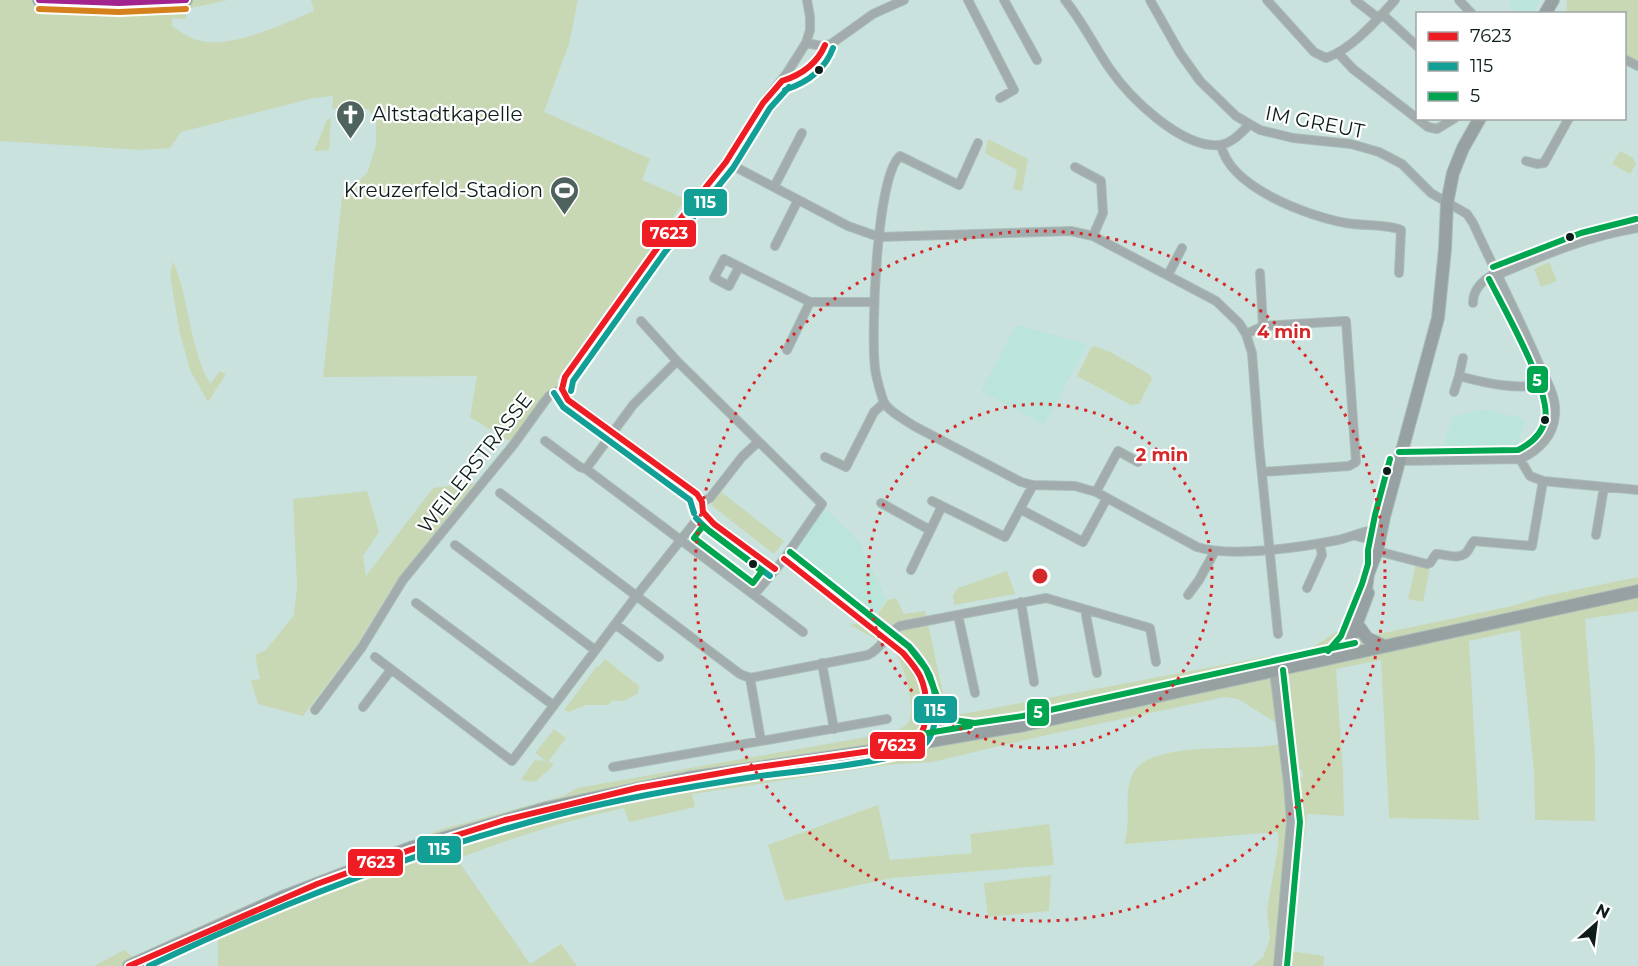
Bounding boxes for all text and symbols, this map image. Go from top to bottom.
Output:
legend [1416,12,1626,120]
text: 7623 [1470,25,1512,47]
text: 115 [1470,55,1493,77]
unlabelled marker [813,64,825,76]
text: 5 [1470,85,1480,107]
church icon: Altstadtkapelle [335,98,367,140]
street label: IM GREUT [1263,101,1367,143]
place label: Altstadtkapelle [372,102,523,126]
sports icon: Kreuzerfeld-Stadion [548,174,580,216]
place label: Kreuzerfeld-Stadion [344,178,543,202]
line badge: 115 [683,188,728,217]
text: 115 [694,193,717,212]
line badge: 7623 [641,219,697,248]
text: 7623 [650,224,688,243]
unlabelled marker [1564,231,1576,243]
text: 4 min [1257,321,1311,343]
line badge: 5 [1526,365,1549,394]
text: 5 [1532,371,1542,390]
street label: WEILERSTRASSE [413,388,537,538]
unlabelled marker [1539,414,1551,426]
text: 2 min [1136,444,1188,466]
unlabelled marker [1381,465,1393,477]
unlabelled marker [747,558,759,570]
centre of rings [1030,566,1050,586]
line badge: 115 [913,695,958,724]
line badge: 5 [1026,698,1050,727]
text: 115 [924,701,947,720]
text: 5 [1033,703,1043,722]
line badge: 7623 [869,731,926,760]
text: 7623 [878,736,916,755]
line badge: 115 [416,835,462,864]
text: 115 [428,840,451,859]
line badge: 7623 [347,848,404,877]
text: 7623 [357,853,395,872]
north arrow [1566,894,1626,954]
text: N [1593,900,1613,923]

